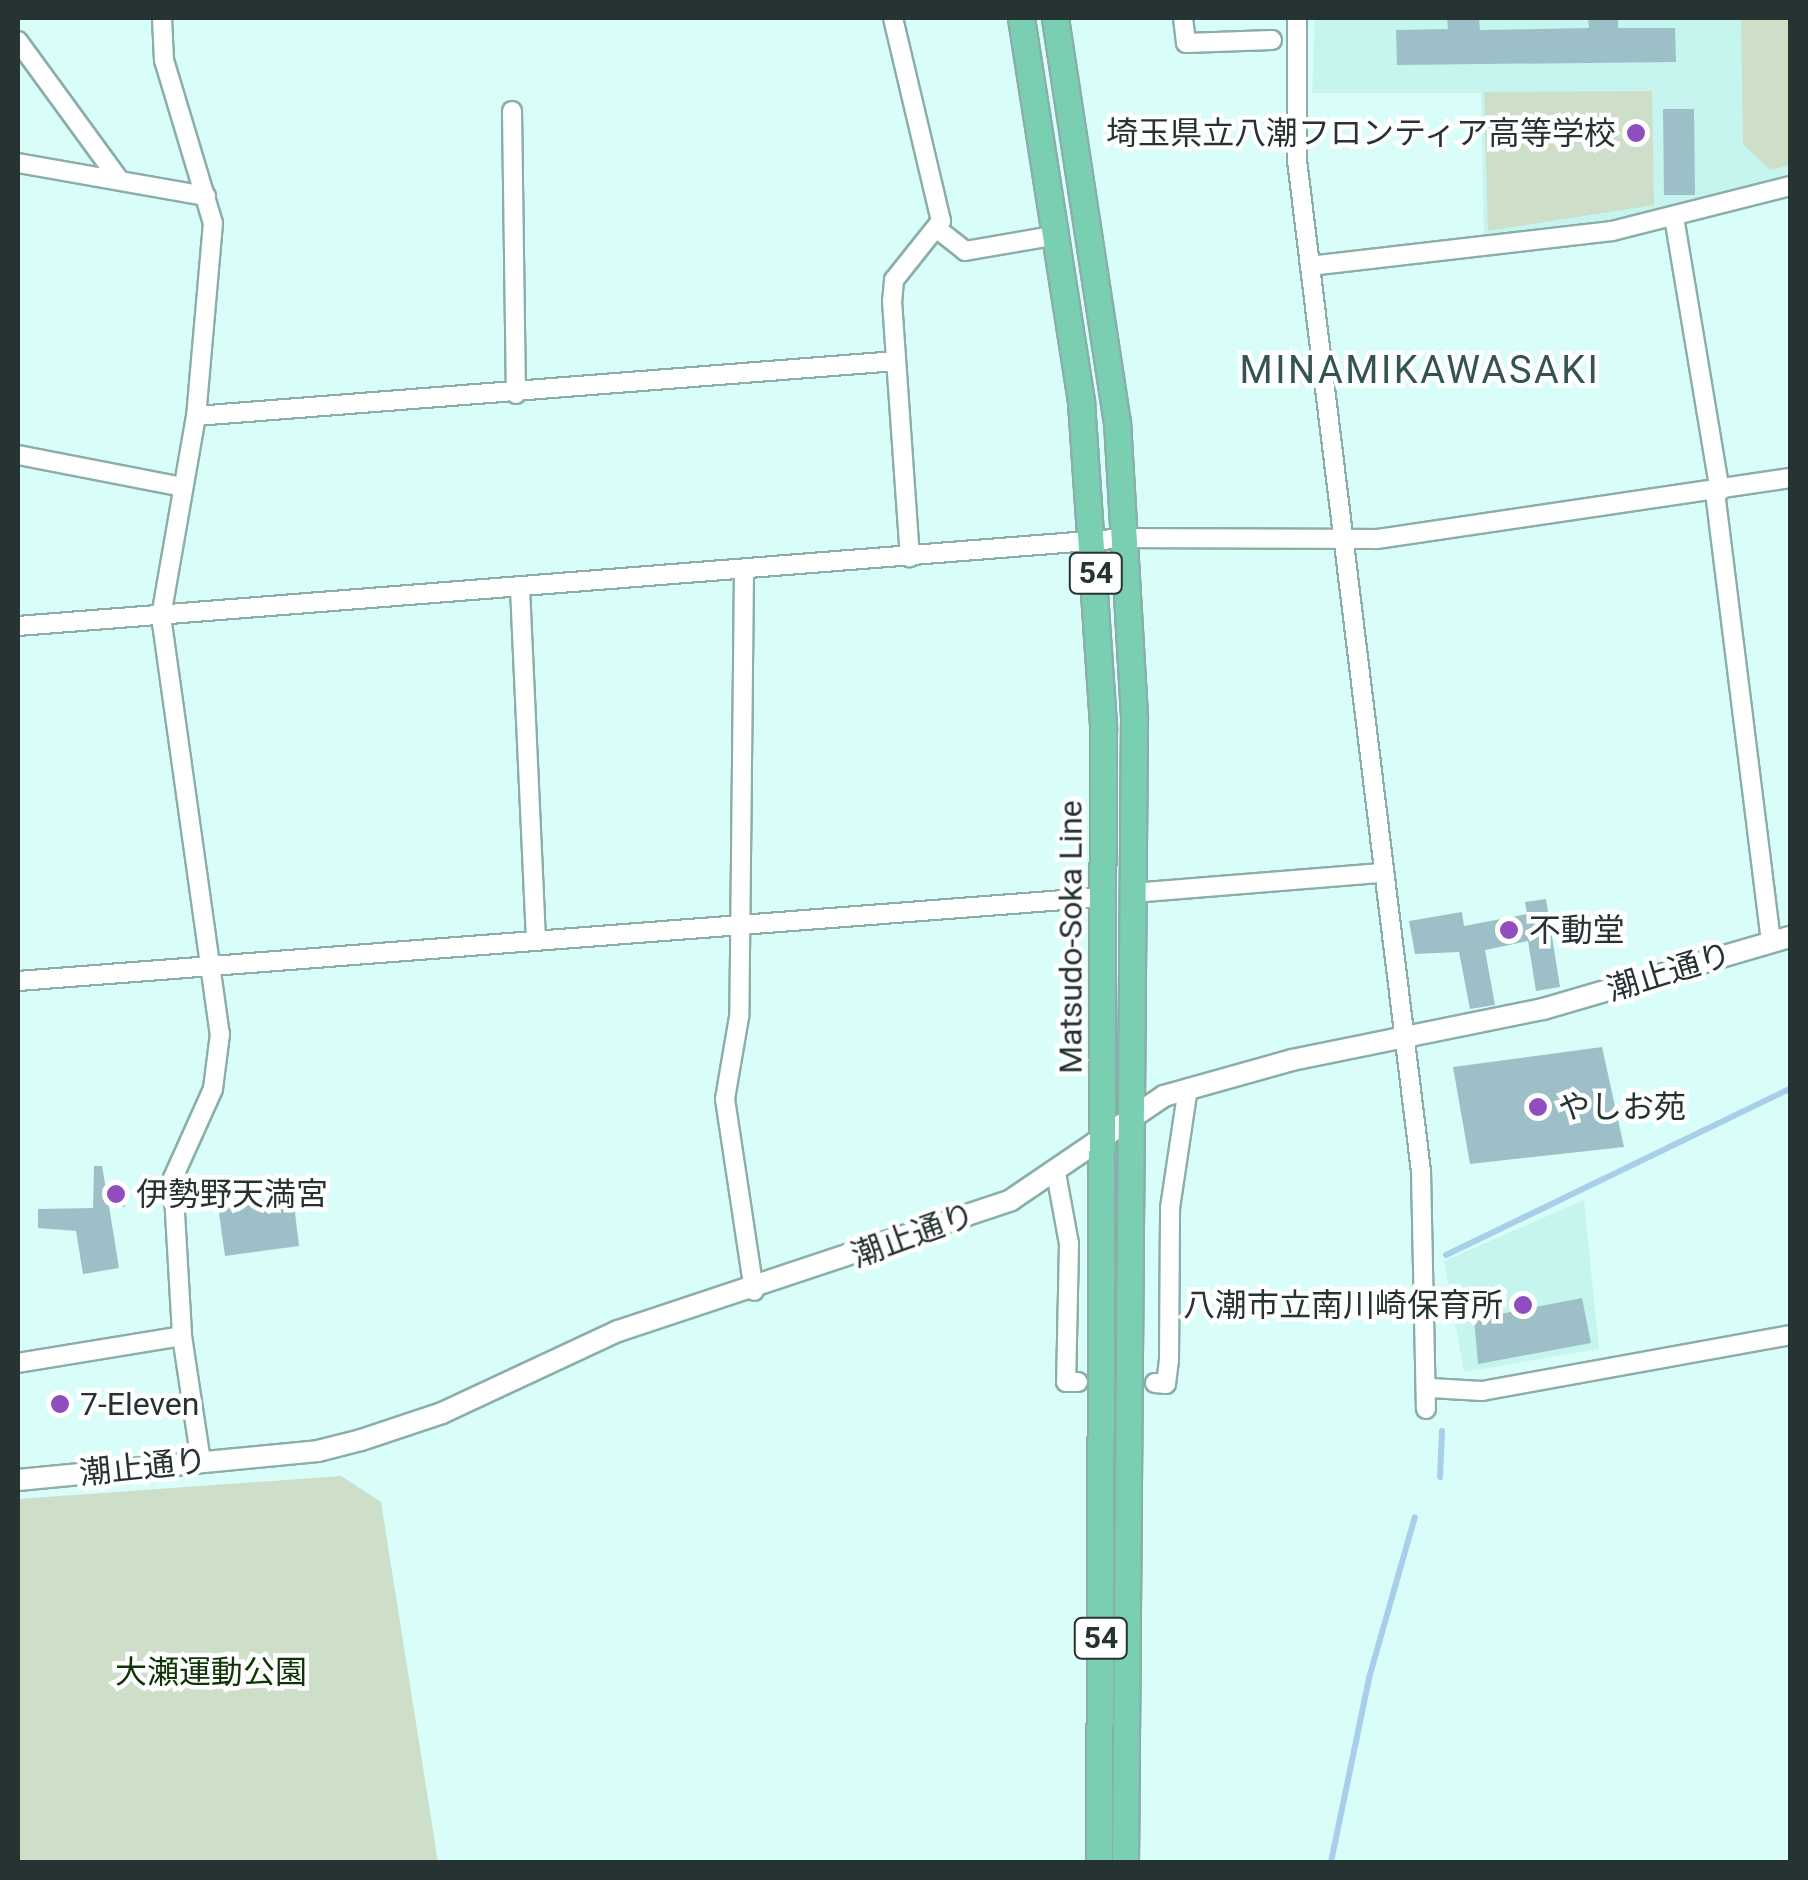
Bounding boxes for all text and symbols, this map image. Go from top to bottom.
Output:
place label: 埼玉県立八潮フロンティア高等学校 [1104,114,1616,152]
marker: 埼玉県立八潮フロンティア高等学校 [1625,122,1647,144]
district label: MINAMIKAWASAKI [1240,348,1600,394]
road number: 54 [1068,548,1124,598]
street label: Matsudo-Soka Line [1052,800,1090,1074]
place label: 不動堂 [1529,911,1625,949]
marker: 不動堂 [1498,919,1520,941]
street label: 潮止通り [1602,935,1736,1009]
place label: やしお苑 [1558,1088,1686,1126]
marker: やしお苑 [1527,1096,1549,1118]
place label: 伊勢野天満宮 [136,1175,328,1213]
marker: 伊勢野天満宮 [105,1183,127,1205]
street label: 潮止通り [846,1195,980,1275]
place label: 八潮市立南川崎保育所 [1183,1286,1503,1324]
marker: 八潮市立南川崎保育所 [1512,1294,1534,1316]
place label: 7-Eleven [80,1385,200,1423]
marker: 7-Eleven [49,1393,71,1415]
street label: 潮止通り [77,1441,209,1493]
road number: 54 [1074,1613,1128,1663]
park label: 大瀬運動公園 [115,1653,307,1691]

